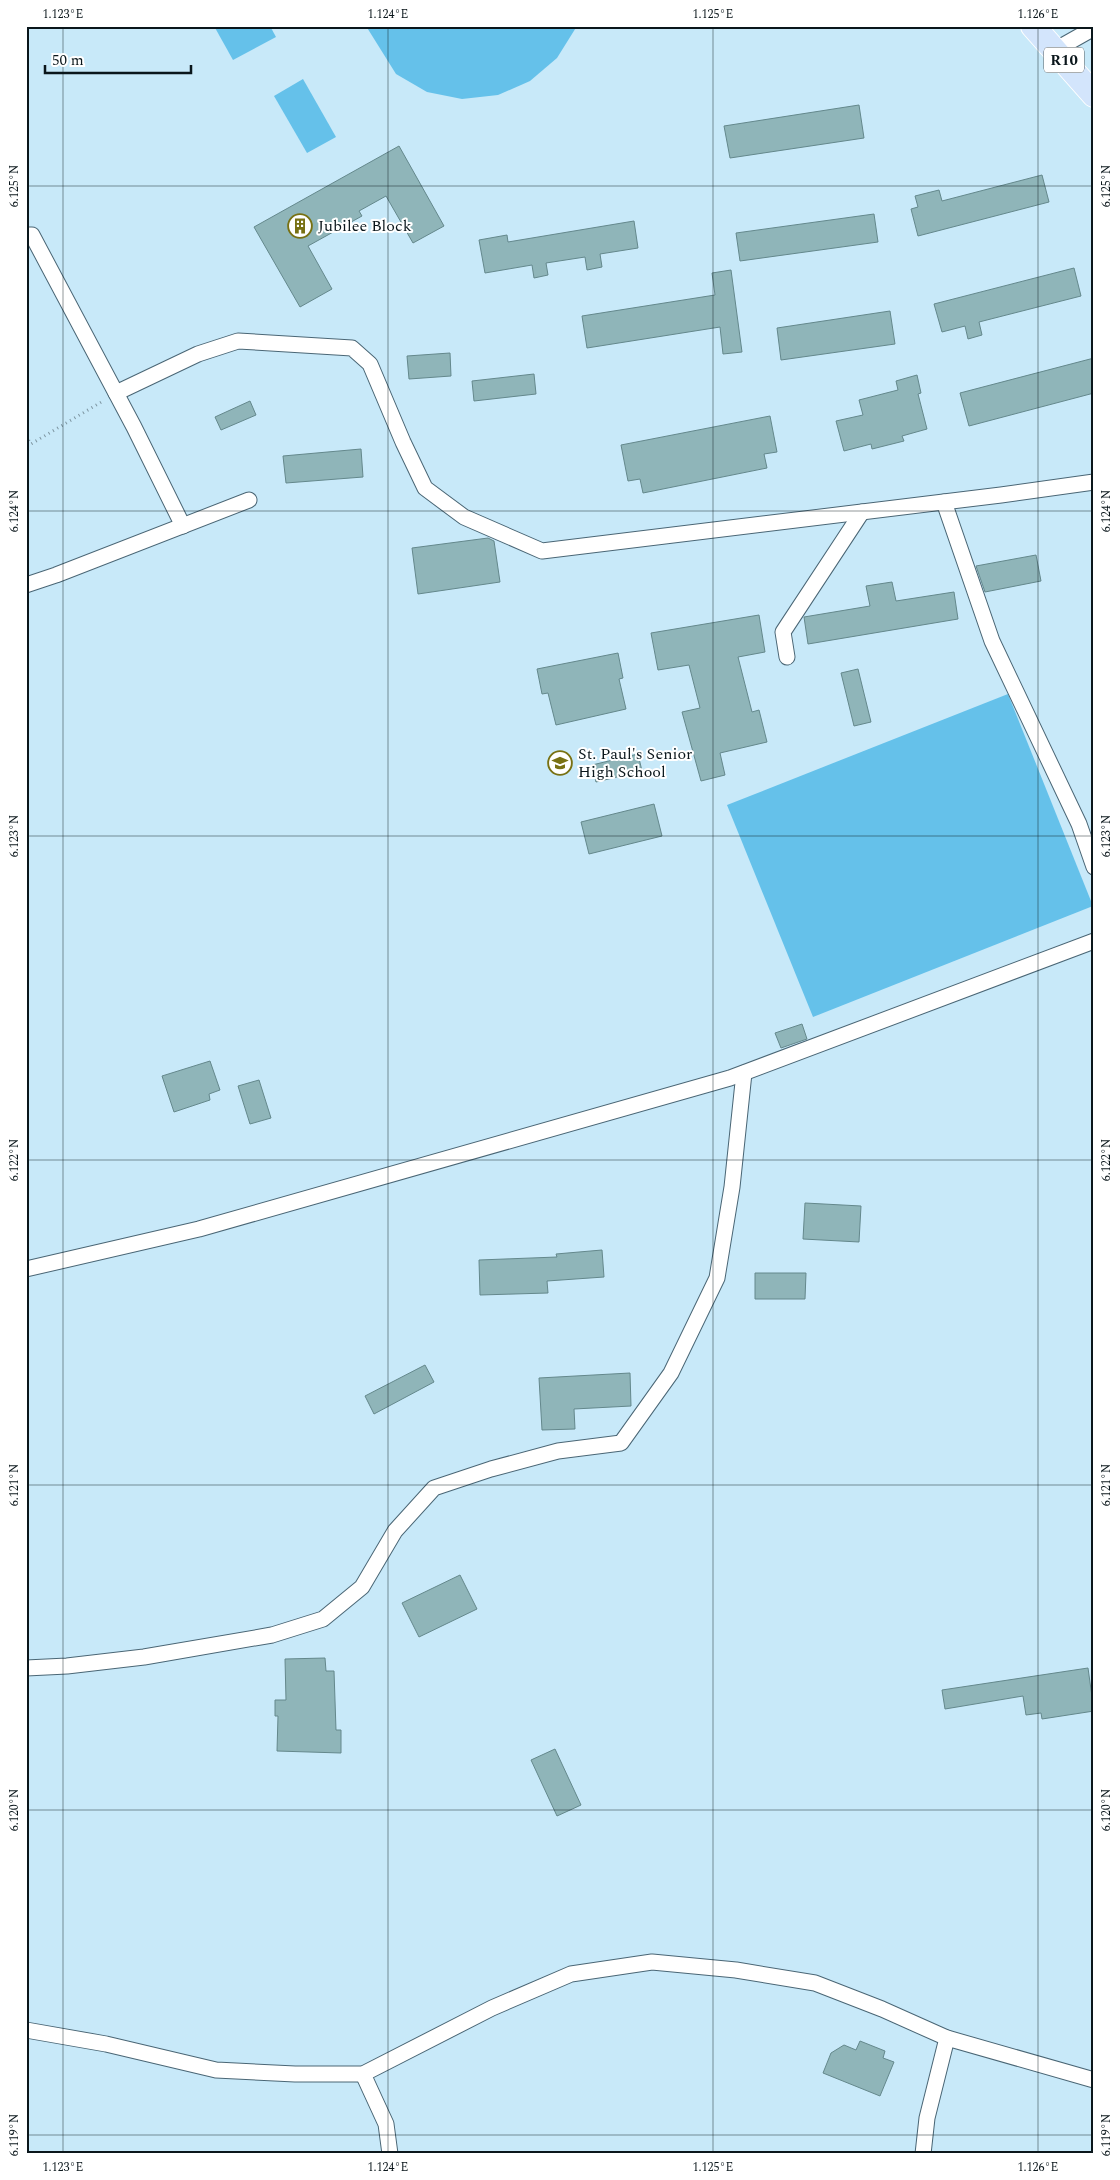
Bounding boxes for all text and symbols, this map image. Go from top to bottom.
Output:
text: 1.123°E [43,5,83,24]
text: 1.124°E [368,5,408,24]
text: 1.125°E [693,5,733,24]
text: 1.126°E [1018,5,1058,24]
scale bar [45,42,191,74]
road number: R10 [1044,48,1084,72]
text: 50 m [52,49,84,72]
text: 6.125°N [5,165,24,207]
text: 6.125°N [1097,165,1116,207]
building icon: Jubilee Block [287,213,313,239]
place label: Jubilee Block [318,214,412,238]
text: 6.124°N [5,490,24,532]
text: 6.124°N [1097,490,1116,532]
place label: St. Paul's Senior High School [578,742,692,784]
school or university icon: St. Paul's Senior High School [547,750,573,776]
text: 6.123°N [5,815,24,857]
text: 6.123°N [1097,815,1116,857]
text: 6.122°N [5,1139,24,1181]
text: 6.122°N [1097,1139,1116,1181]
text: 6.121°N [5,1464,24,1506]
text: 6.121°N [1097,1464,1116,1506]
text: 6.120°N [5,1789,24,1831]
text: 6.120°N [1097,1789,1116,1831]
text: 6.119°N [5,2114,24,2156]
text: 6.119°N [1097,2114,1116,2156]
text: 1.123°E [43,2158,83,2177]
text: 1.124°E [368,2158,408,2177]
text: 1.125°E [693,2158,733,2177]
text: 1.126°E [1018,2158,1058,2177]

